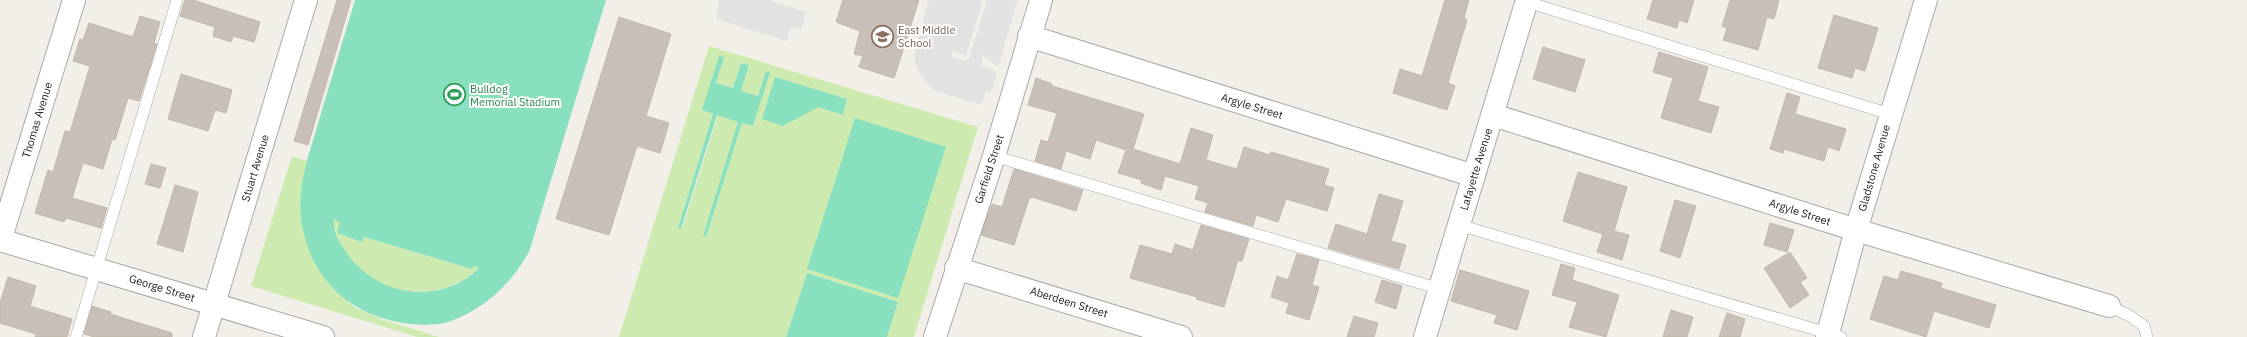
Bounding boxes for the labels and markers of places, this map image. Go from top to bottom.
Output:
school or university icon: East Middle School [870,23,896,49]
place label: East Middle School [898,23,956,50]
sports icon: Bulldog Memorial Stadium [441,82,467,108]
place label: Bulldog Memorial Stadium [470,82,560,109]

